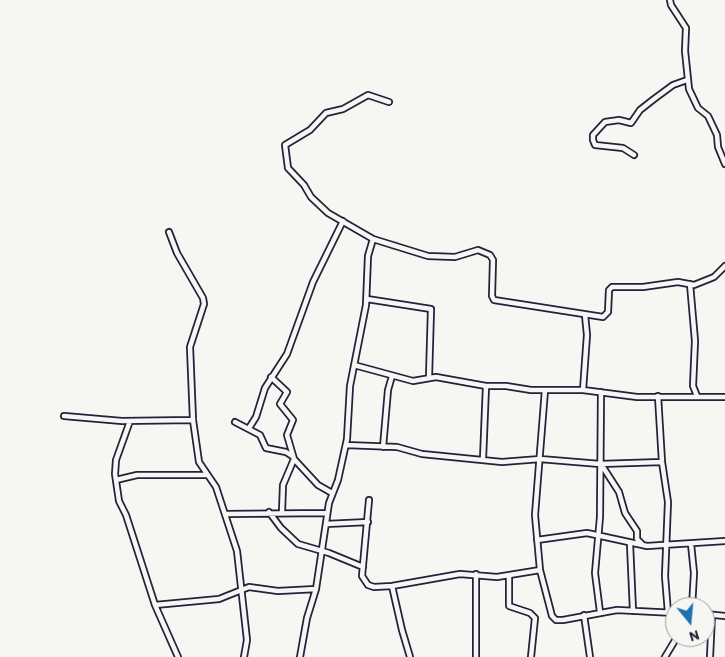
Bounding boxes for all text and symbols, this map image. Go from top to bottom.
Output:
north arrow [665,597,715,647]
text: N [687,626,701,645]

